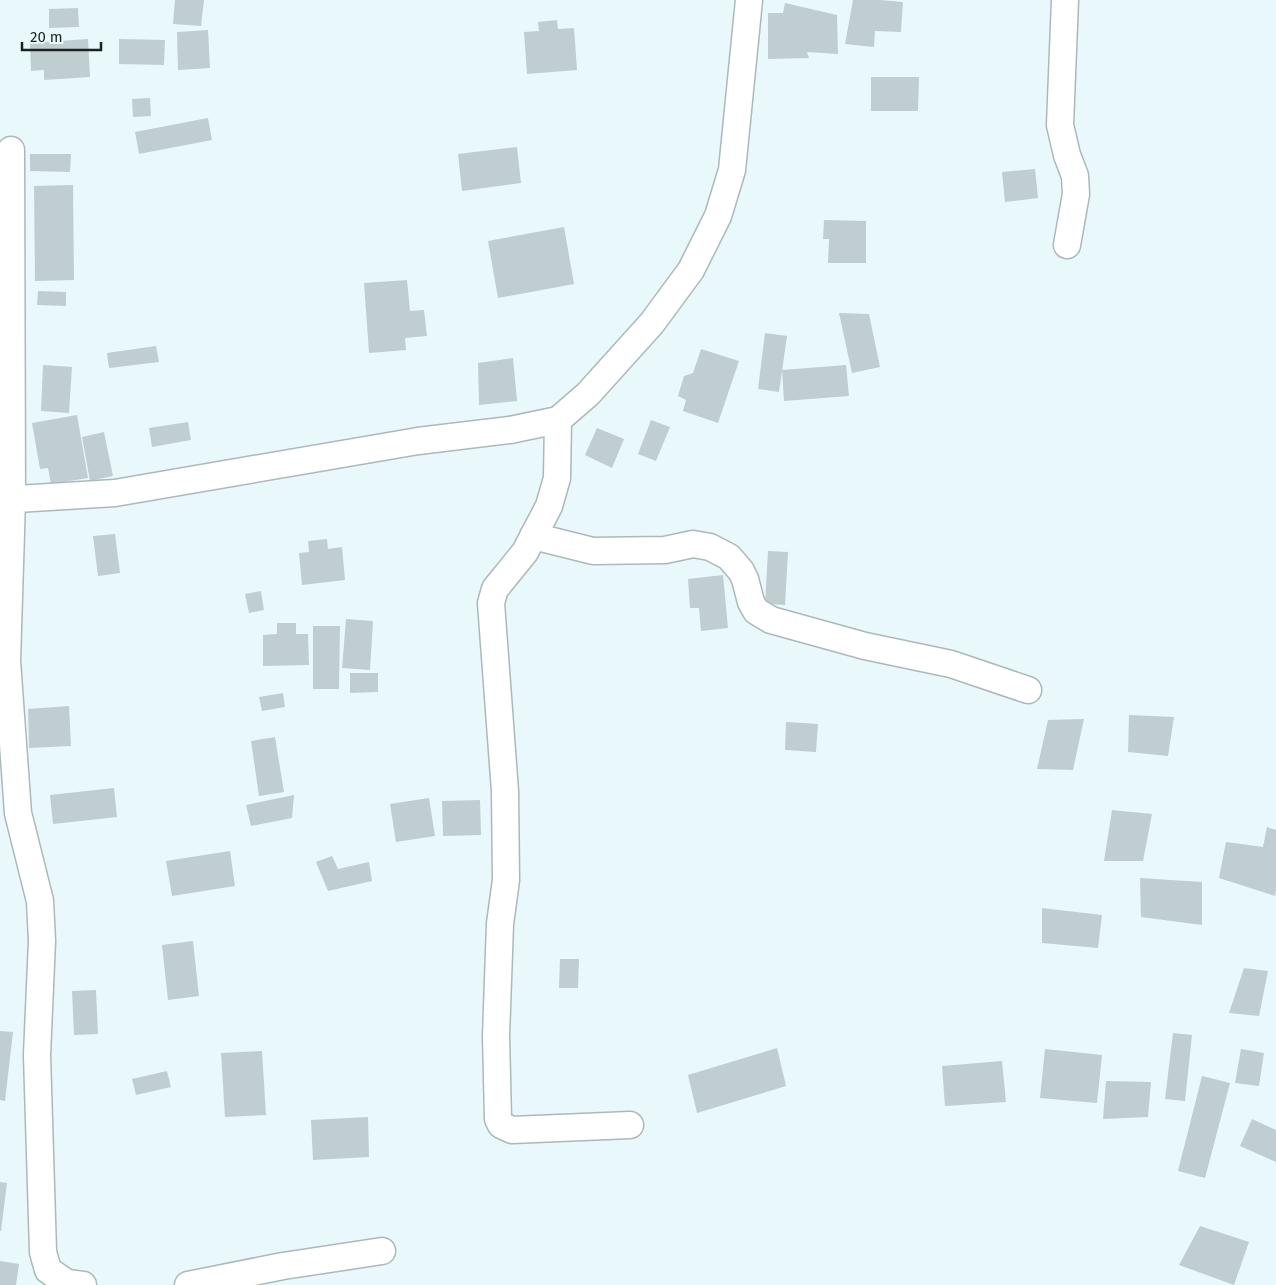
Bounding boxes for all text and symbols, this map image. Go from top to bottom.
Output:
scale bar [22,20,101,52]
text: 20 m [30,28,63,46]

